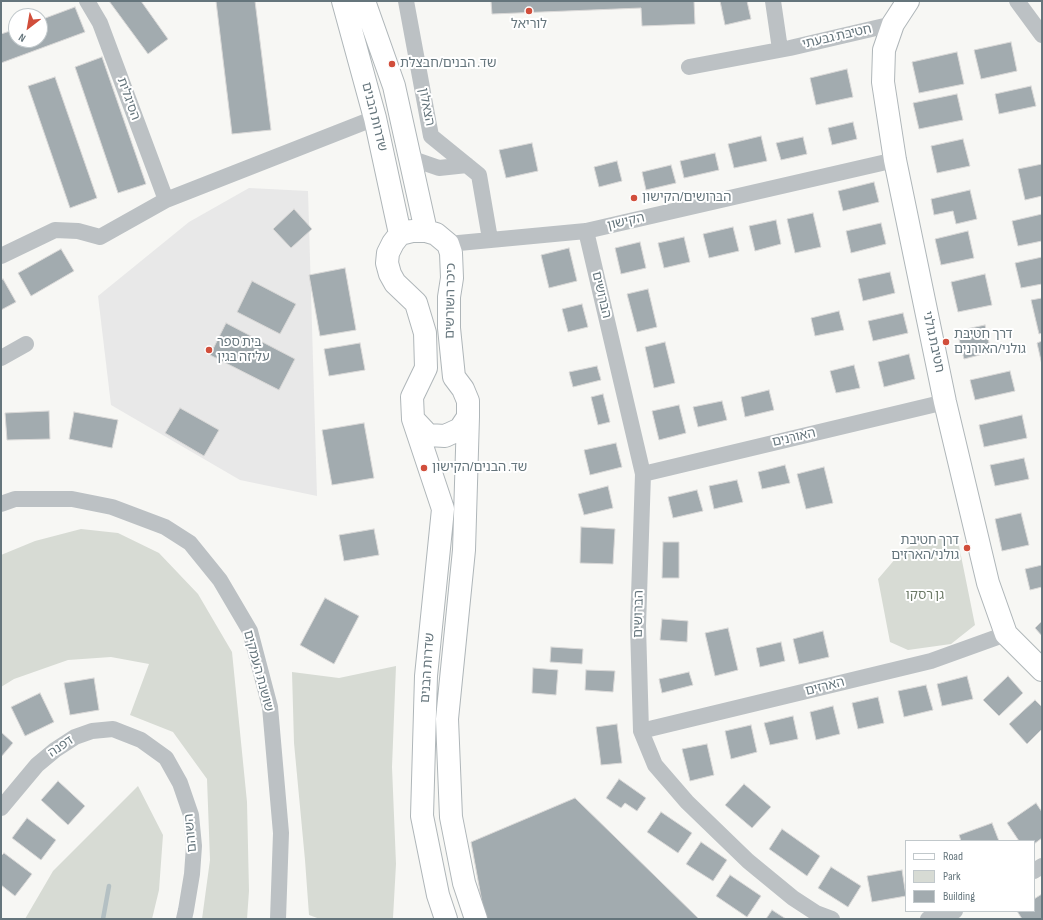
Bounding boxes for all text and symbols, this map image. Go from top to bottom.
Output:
marker: לוריאל [524,6,534,16]
north arrow [8,8,48,48]
place label: לוריאל [511,17,547,33]
street label: חטיבת גבעתי [801,21,873,53]
text: N [16,31,28,45]
place label: שד. הבנים/חבצלת [400,56,496,72]
marker: שד. הבנים/חבצלת [387,59,397,69]
street label: הסיגלית [113,76,143,122]
street label: שדרות הבנים [358,81,390,153]
street label: הצאלון [415,87,437,127]
place label: הברושים/הקישון [642,190,731,206]
marker: הברושים/הקישון [629,193,639,203]
street label: הקישון [606,210,646,234]
street label: כיכר השורשים [443,263,459,339]
street label: הברושים [588,270,614,320]
street label: חטיבת גולני [919,310,947,374]
place label: דרך חטיבת גולני/האורנים [954,327,1026,358]
place label: בית ספר עליזה בגין [217,335,270,366]
marker: דרך חטיבת גולני/האורנים [941,337,951,347]
marker: בית ספר עליזה בגין [204,345,214,355]
street label: האורנים [771,425,817,451]
place label: שד. הבנים/הקישון [432,460,527,476]
marker: שד. הבנים/הקישון [419,463,429,473]
place label: דרך חטיבת גולני/הארזים [891,533,959,564]
marker: דרך חטיבת גולני/הארזים [962,543,972,553]
park label: גן רסקו [906,588,944,604]
street label: הברושים [631,590,647,638]
street label: שושנת העמקים [240,629,276,713]
street label: שדרות הבנים [418,632,438,704]
street label: הארזים [804,675,846,699]
street label: דפנה [45,733,77,761]
street label: השוהם [182,813,200,853]
legend [905,840,1035,912]
text: Road [943,849,963,864]
text: Park [943,869,961,884]
text: Building [943,889,975,904]

